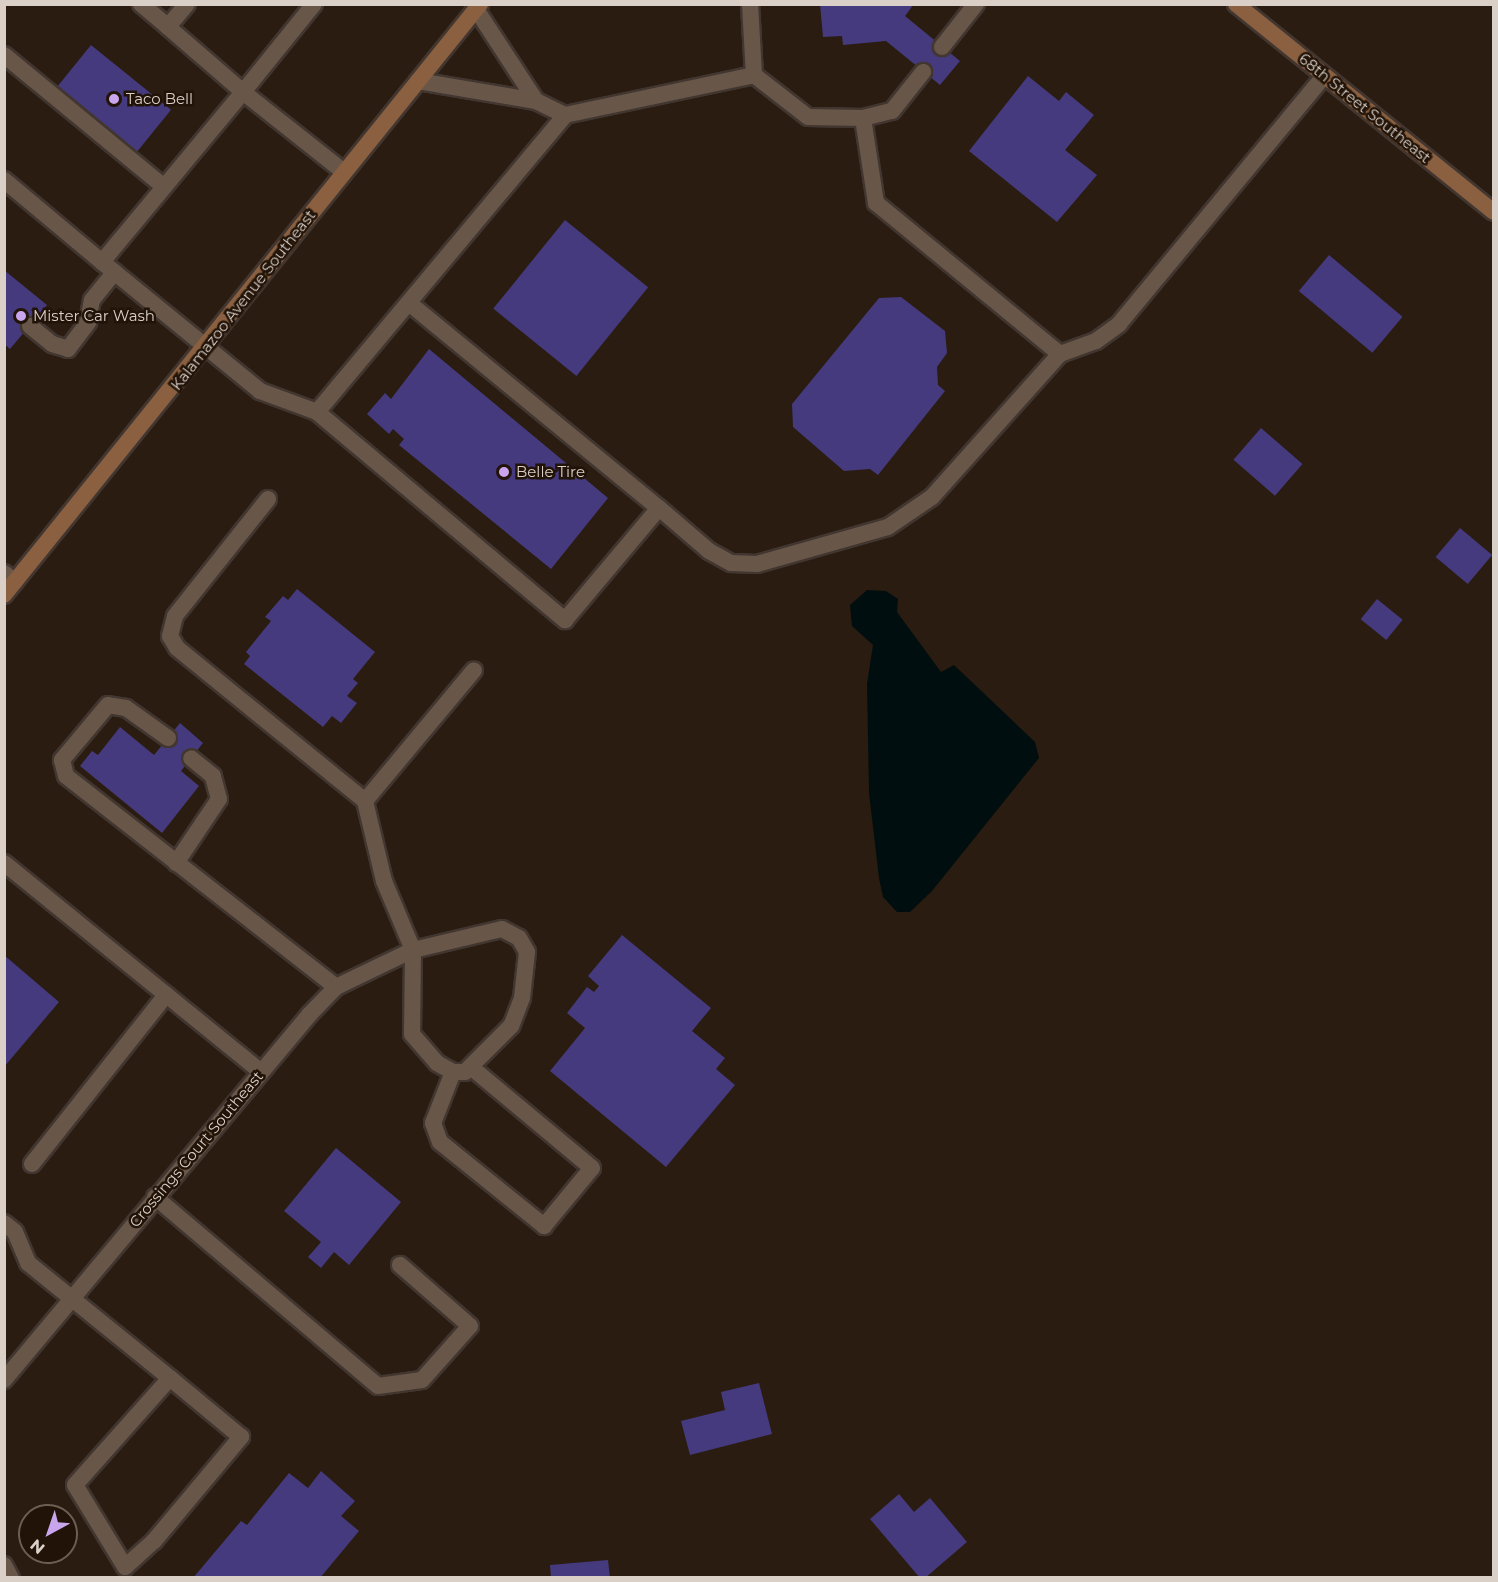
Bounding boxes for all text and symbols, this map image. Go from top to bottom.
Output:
street label: 68th Street Southeast [1296,49,1434,167]
place label: Taco Bell [126,90,193,108]
marker: Taco Bell [107,92,121,106]
street label: Kalamazoo Avenue Southeast [167,206,319,394]
place label: Mister Car Wash [33,307,155,325]
marker: Mister Car Wash [14,309,28,323]
place label: Belle Tire [516,463,585,481]
marker: Belle Tire [497,465,511,479]
street label: Crossings Court Southeast [125,1067,267,1231]
north arrow [18,1504,78,1564]
text: N [26,1535,48,1558]

